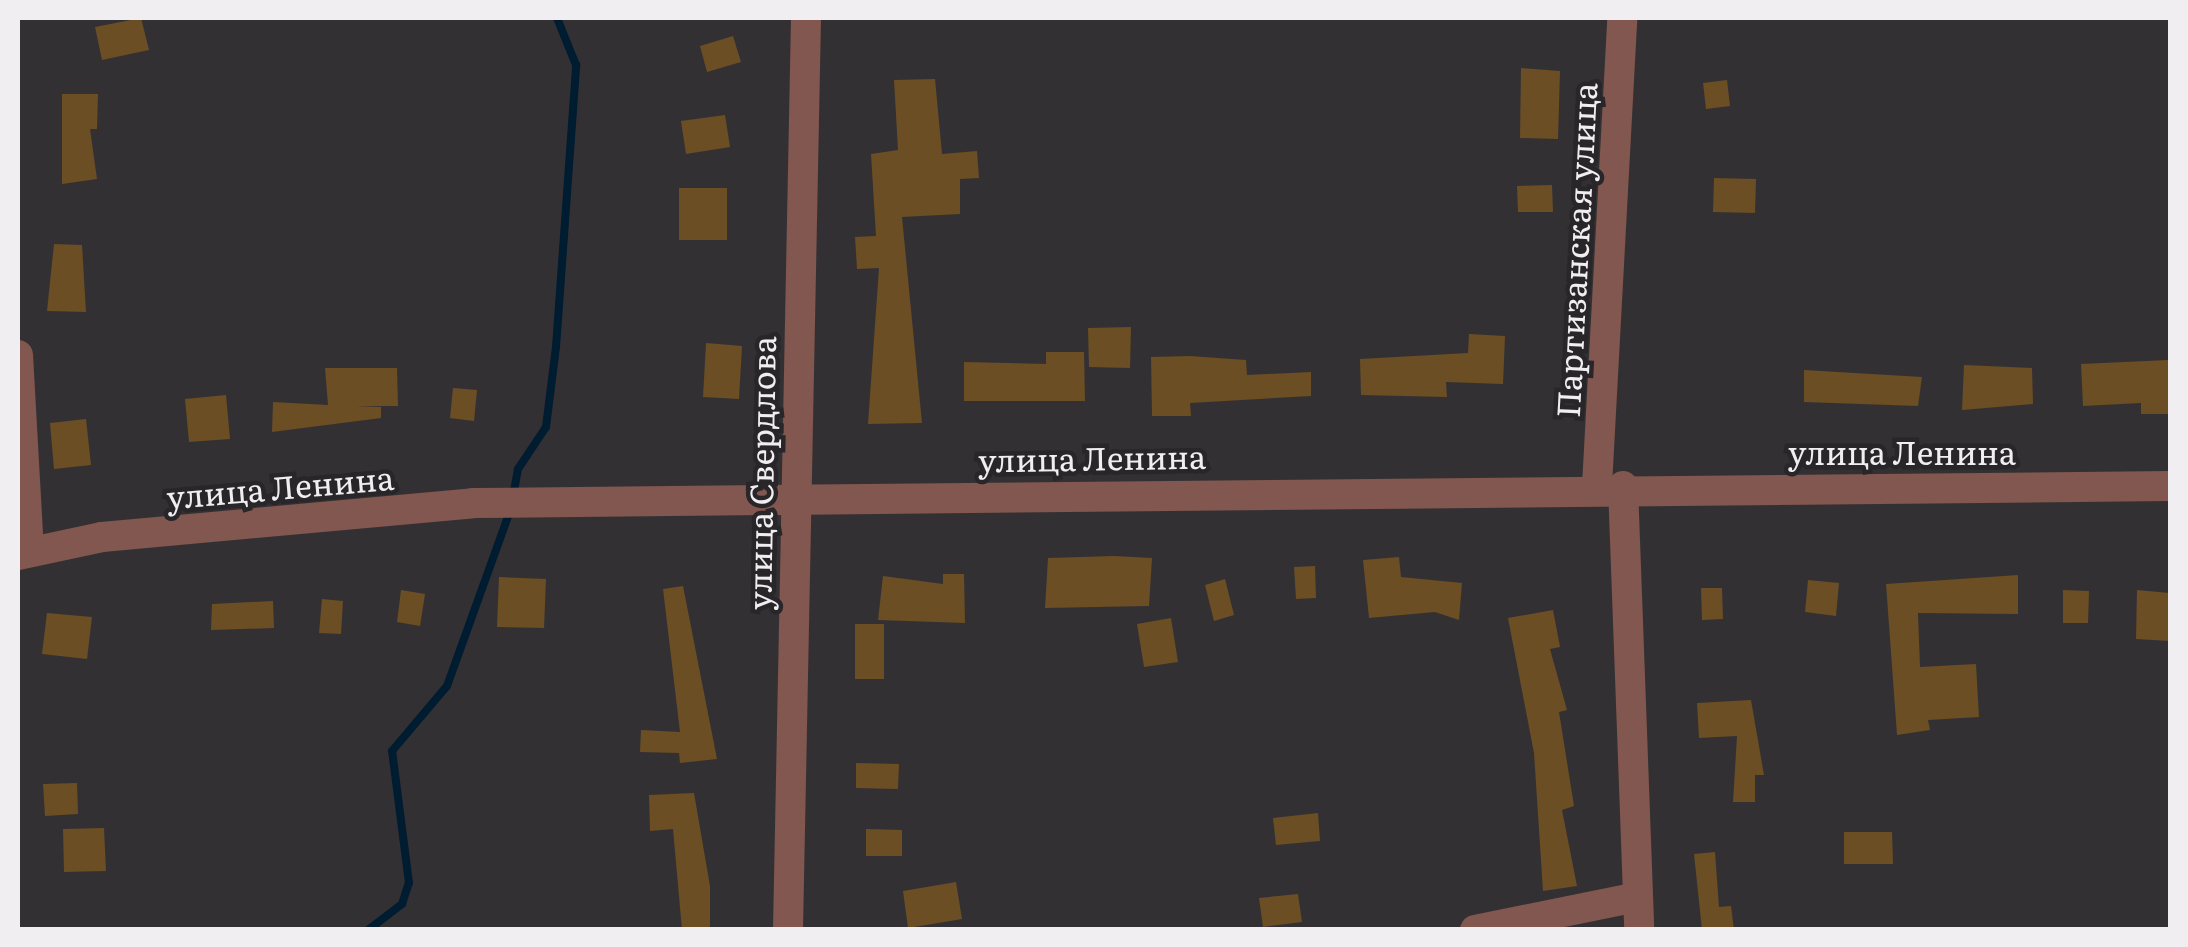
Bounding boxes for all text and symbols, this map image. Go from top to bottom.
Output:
street label: Партизанская улица [1547,81,1603,419]
street label: улица Свердлова [738,336,782,610]
street label: улица Ленина [1788,432,2016,470]
street label: улица Ленина [978,436,1206,478]
street label: улица Ленина [165,457,395,515]

